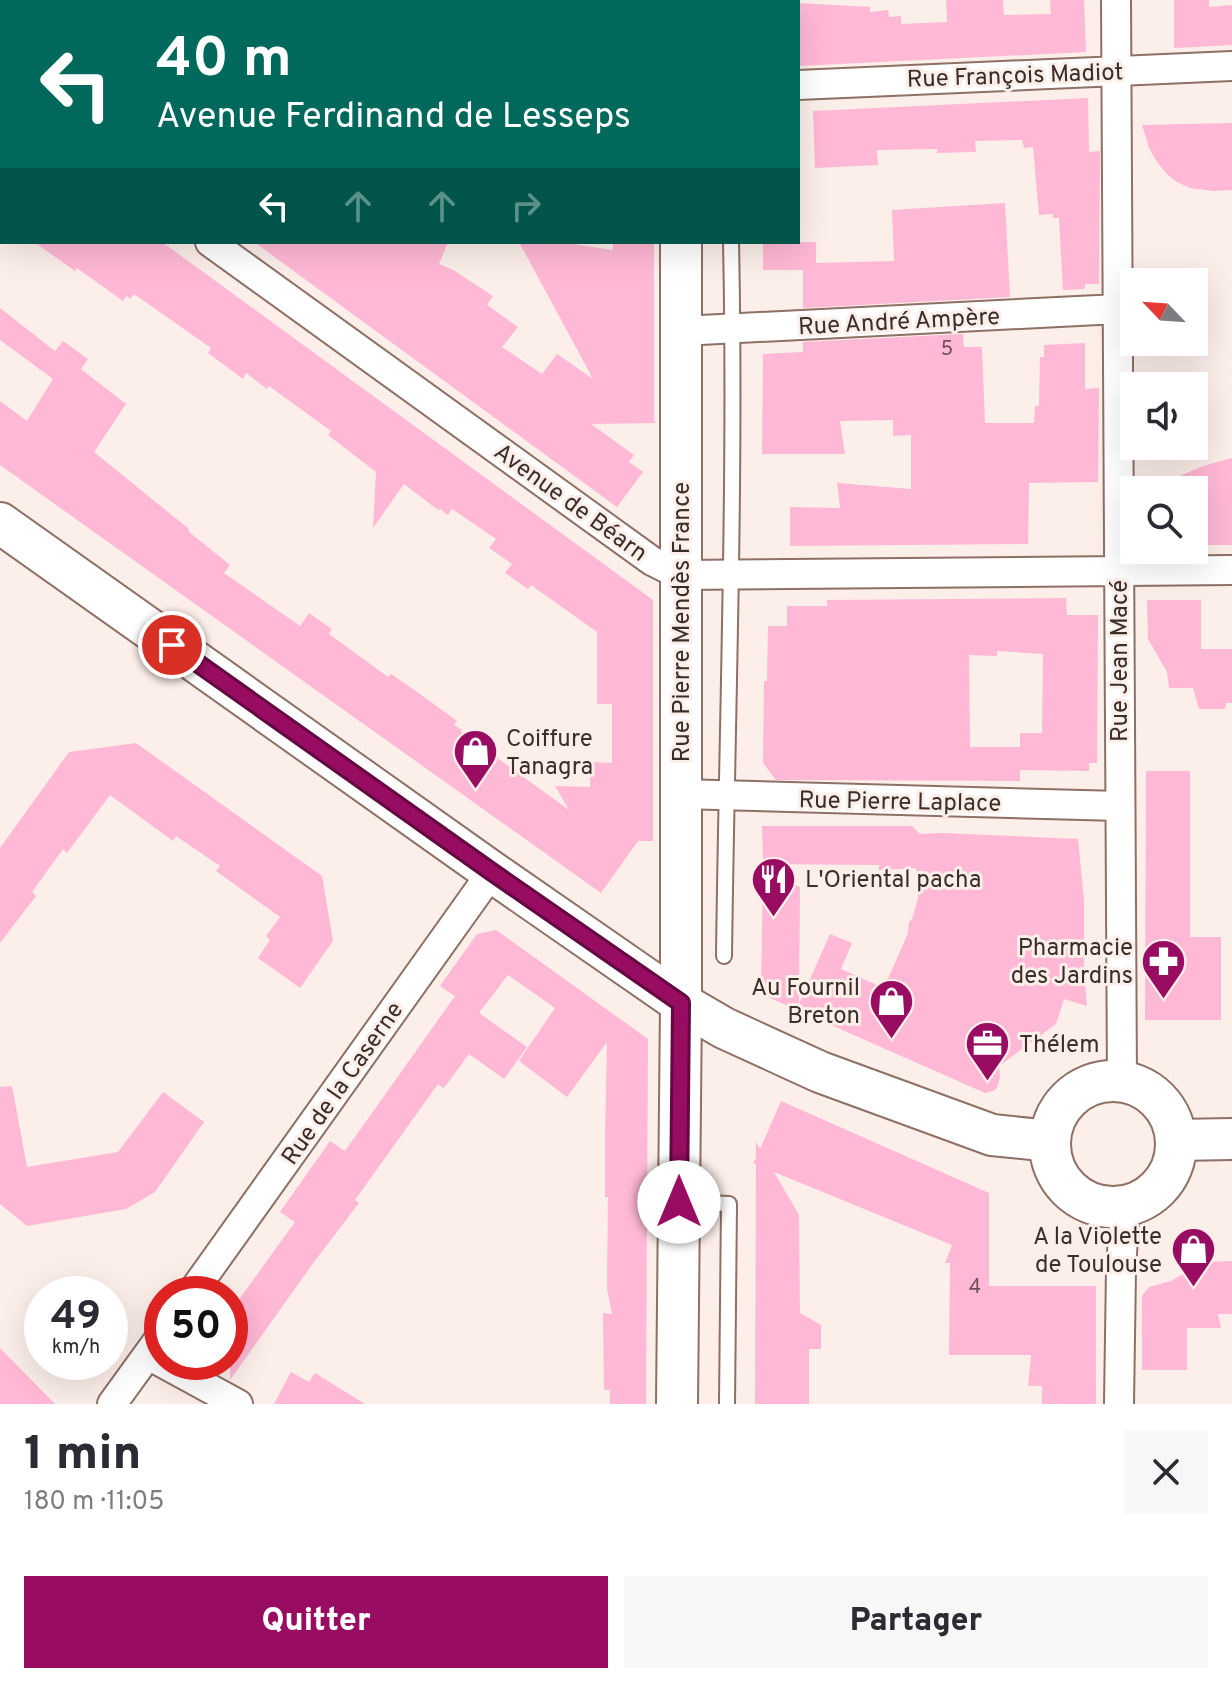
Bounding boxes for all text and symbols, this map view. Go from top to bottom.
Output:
text: 40 m [156,26,292,96]
icon: left [24,32,128,136]
street label: Rue François Madiot [906,58,1124,96]
text: Avenue Ferdinand de Lesseps [156,95,631,141]
icon: left [252,184,296,228]
icon: ahead [336,184,380,228]
icon: ahead [420,184,464,228]
icon: right [504,184,548,228]
north arrow [1120,268,1208,356]
map controls [1120,268,1208,564]
street label: Rue André Ampère [797,303,1001,343]
house number: 5 [941,337,953,363]
button: sound [1120,372,1208,460]
street label: Avenue de Béarn [487,438,652,569]
button: search [1120,476,1208,564]
street label: Rue Pierre Mendès France [668,482,698,762]
street label: Rue Jean Macé [1106,580,1136,742]
pin [138,611,206,679]
icon: arrive [150,623,194,667]
place label: Coiffure Tanagra [506,725,593,783]
shop icon: Coiffure Tanagra [451,728,499,791]
street label: Rue Pierre Laplace [798,786,1002,820]
restaurant icon: L'Oriental pacha [750,855,798,918]
place label: L'Oriental pacha [805,866,981,896]
place label: Pharmacie des Jardins [1011,934,1133,992]
pharmacy icon: Pharmacie des Jardins [1140,937,1188,1000]
place label: Au Fournil Breton [751,974,860,1032]
shop icon: Au Fournil Breton [867,977,915,1040]
street label: Rue de la Caserne [276,997,411,1172]
office icon: Thélem [964,1020,1012,1083]
place label: Thélem [1019,1031,1100,1061]
position arrow [637,1160,721,1244]
place label: A la Violette de Toulouse [1033,1223,1162,1281]
shop icon: A la Violette de Toulouse [1169,1226,1217,1289]
house number: 4 [969,1275,981,1301]
speed limit sign: 50 [144,1276,248,1380]
text: 49 [51,1293,101,1343]
text: km/h [52,1335,100,1361]
text: 1 min [24,1426,141,1486]
button: close [1124,1430,1208,1514]
text: 180 m · 11:05 [24,1486,164,1519]
button: Quitter [24,1576,608,1668]
button: Partager [624,1576,1208,1668]

